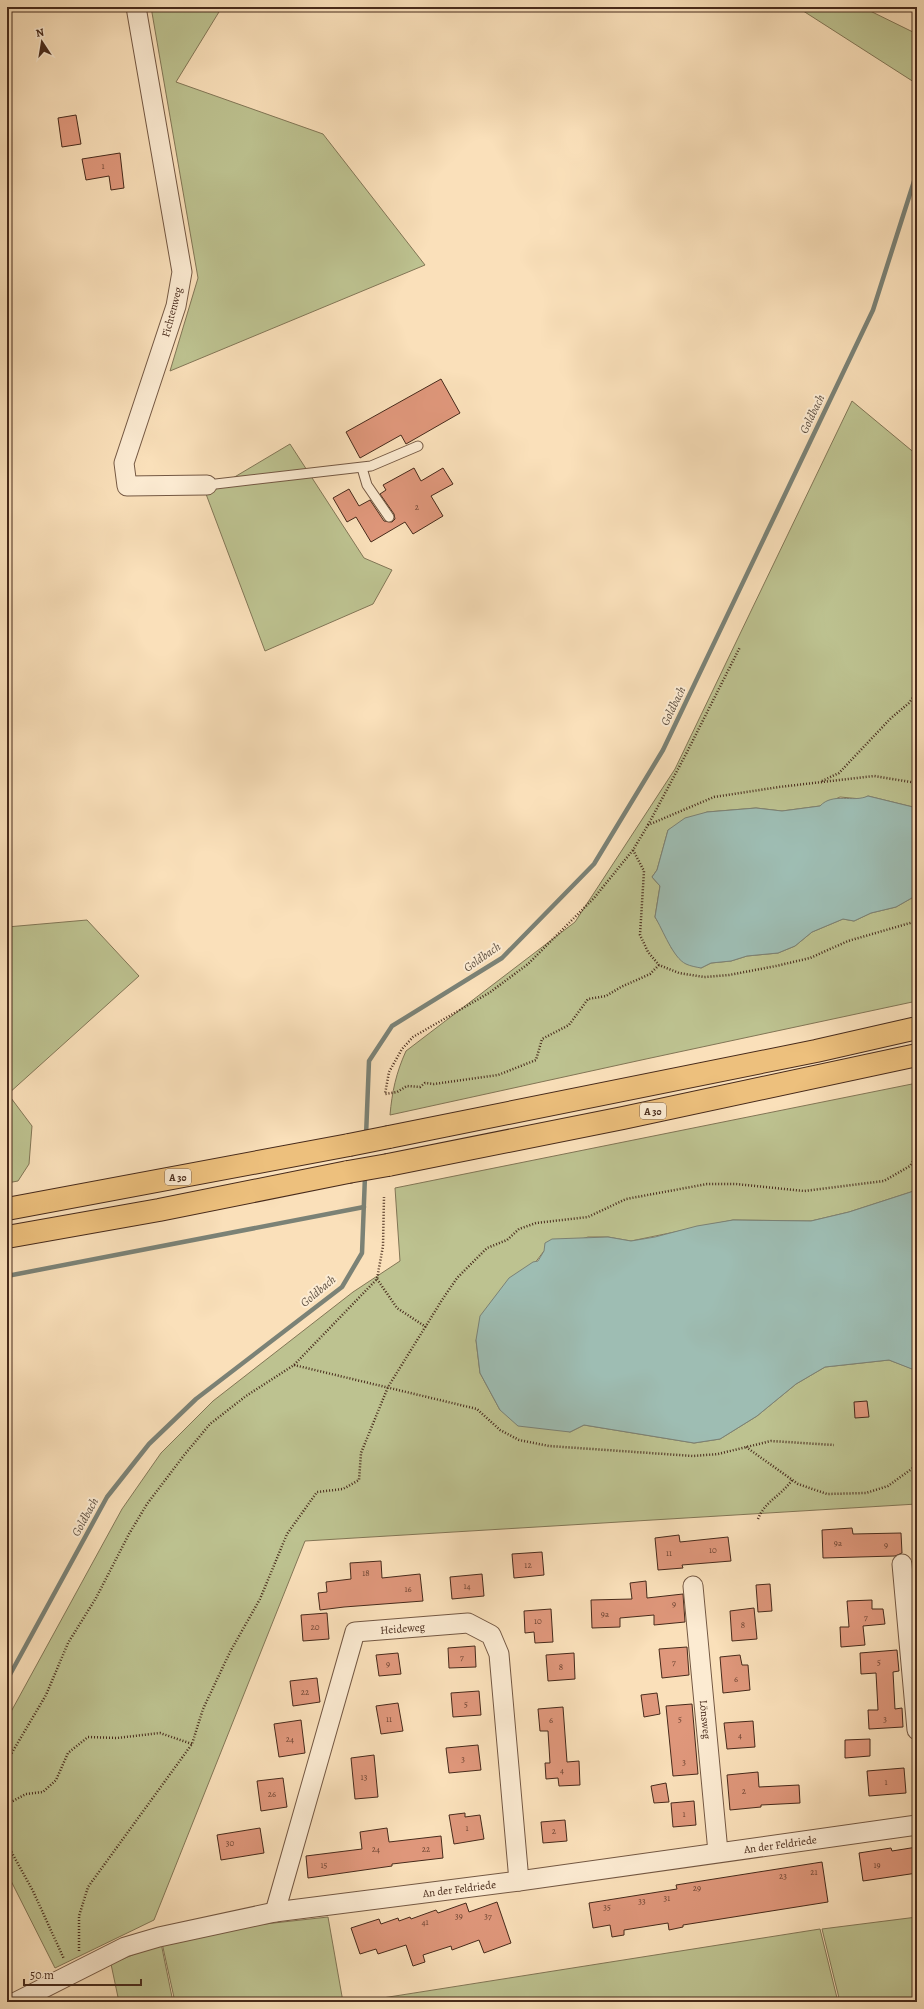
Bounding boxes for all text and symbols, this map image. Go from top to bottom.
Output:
north arrow [22,22,62,62]
text: N [35,25,46,41]
house number: 1 [101,160,105,172]
street label: Fichtenweg [158,285,186,339]
water label: Goldbach [796,392,828,436]
house number: 2 [415,501,420,513]
water label: Goldbach [657,684,689,728]
water label: Goldbach [460,938,504,976]
road number: A 30 [640,1103,666,1119]
road number: A 30 [165,1169,191,1185]
water label: Goldbach [297,1271,339,1311]
water label: Goldbach [68,1495,102,1539]
house number: 9a [834,1537,843,1549]
house number: 9 [884,1539,888,1551]
house number: 10 [709,1544,717,1556]
house number: 11 [666,1547,672,1559]
house number: 12 [524,1559,532,1571]
house number: 18 [362,1567,370,1579]
house number: 14 [463,1580,471,1592]
house number: 16 [404,1583,412,1595]
house number: 9 [672,1598,676,1610]
house number: 9a [601,1608,610,1620]
house number: 7 [864,1611,868,1623]
house number: 10 [534,1615,542,1627]
street label: Heideweg [380,1619,426,1637]
house number: 8 [741,1619,745,1631]
house number: 20 [310,1621,320,1633]
house number: 7 [460,1651,464,1663]
house number: 7 [672,1656,676,1668]
house number: 5 [877,1656,881,1668]
house number: 9 [386,1658,390,1670]
house number: 8 [559,1661,563,1673]
house number: 6 [734,1673,738,1685]
house number: 22 [301,1686,310,1698]
house number: 5 [464,1698,468,1710]
street label: Lönsweg [696,1699,715,1740]
house number: 11 [386,1713,392,1725]
house number: 5 [678,1713,682,1725]
house number: 3 [883,1713,887,1725]
house number: 6 [549,1714,553,1726]
house number: 4 [738,1729,742,1741]
house number: 24 [286,1733,294,1745]
house number: 3 [461,1753,465,1765]
house number: 3 [682,1756,686,1768]
house number: 4 [560,1764,564,1776]
house number: 13 [361,1771,368,1783]
house number: 1 [884,1776,888,1788]
house number: 2 [742,1785,747,1797]
house number: 26 [268,1788,276,1800]
house number: 1 [682,1808,686,1820]
house number: 1 [465,1822,469,1834]
house number: 2 [552,1825,557,1837]
street label: An der Feldriede [742,1832,818,1857]
house number: 30 [226,1837,234,1849]
house number: 24 [372,1843,380,1855]
house number: 22 [422,1843,431,1855]
house number: 15 [321,1859,328,1871]
house number: 19 [873,1859,881,1871]
house number: 21 [810,1866,818,1878]
house number: 23 [779,1870,787,1882]
street label: An der Feldriede [421,1877,497,1901]
house number: 29 [693,1882,701,1894]
house number: 31 [664,1892,670,1904]
house number: 33 [638,1895,646,1907]
house number: 35 [603,1901,611,1913]
house number: 39 [455,1910,463,1922]
house number: 37 [484,1910,492,1922]
house number: 41 [421,1916,429,1928]
scale bar [24,1961,141,1987]
text: 50 m [30,1967,54,1983]

